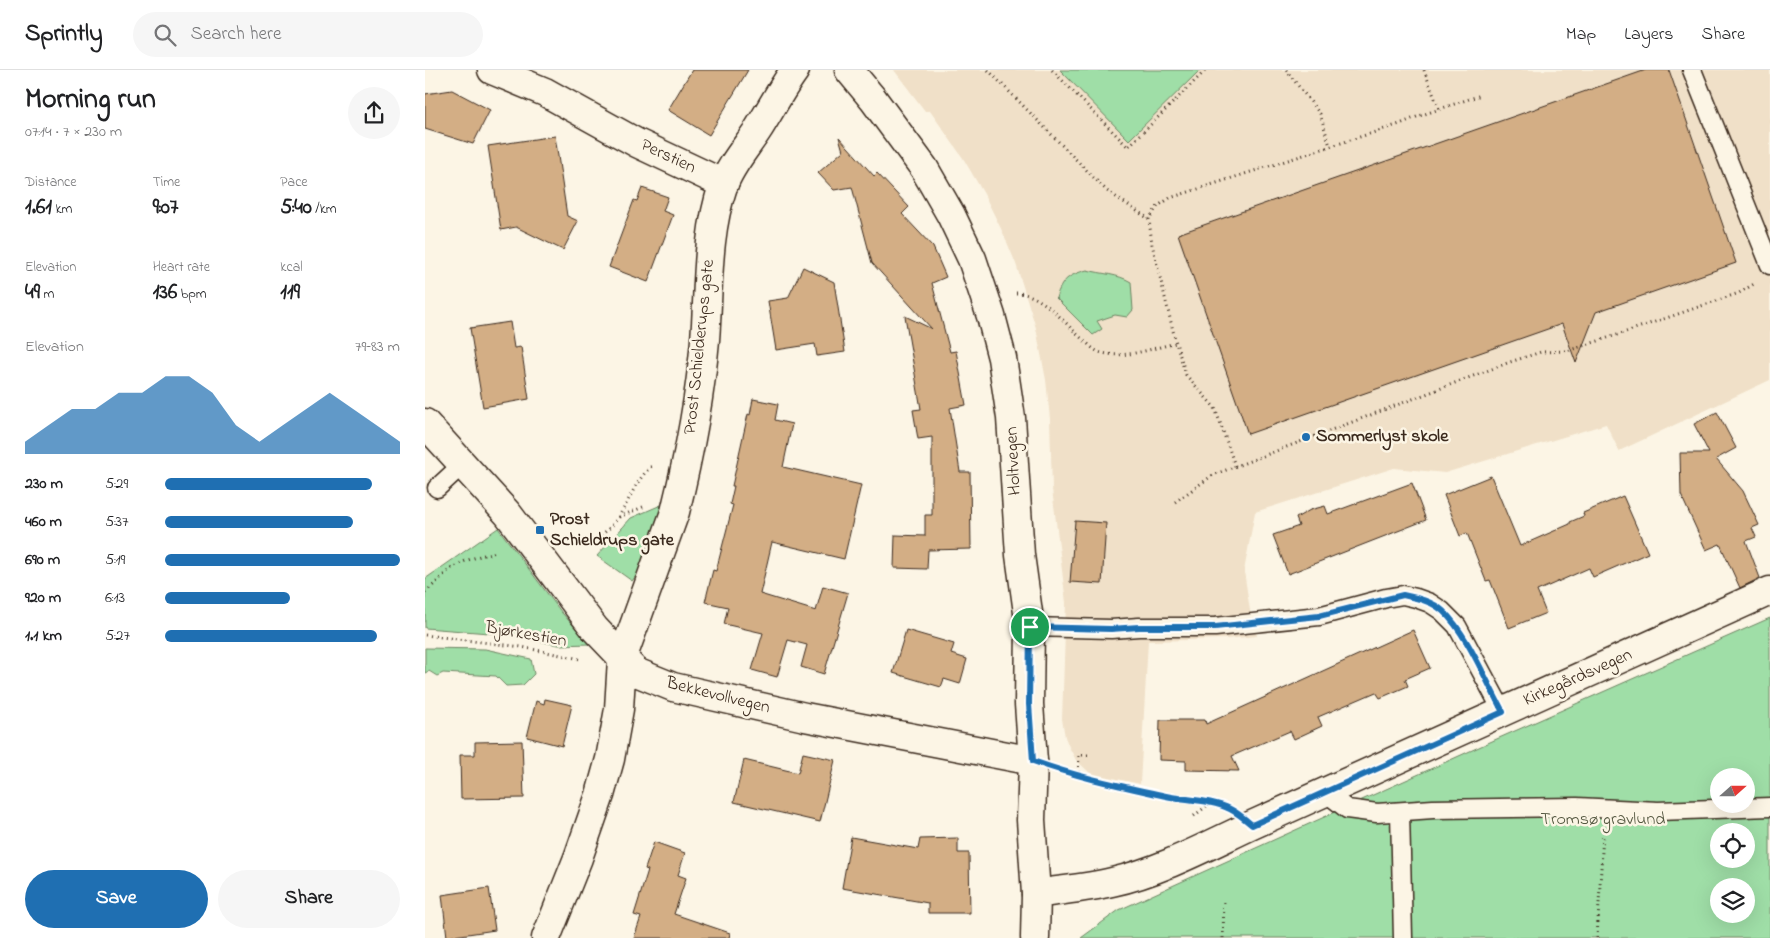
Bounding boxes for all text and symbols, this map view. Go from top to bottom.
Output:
search box [133,12,483,57]
text: Sprintly [25,17,103,52]
icon: search [151,21,179,49]
text: Search here [191,21,282,48]
text: Map [1566,22,1596,48]
text: Layers [1624,22,1674,48]
text: Share [1702,22,1745,48]
text: Morning run [25,80,156,121]
button: share [348,87,400,139]
text: 07:14 · 7 × 230 m [25,120,122,144]
street label: Perstien [636,133,700,181]
text: Distance [25,172,77,193]
text: Time [153,172,180,193]
text: Pace [280,172,308,193]
text: 1.61 [25,193,52,223]
text: 9:07 [153,193,179,223]
text: 5:40 [280,193,312,223]
text: km [52,199,72,220]
text: /km [312,199,337,220]
text: Elevation [25,257,76,278]
text: Heart rate [153,257,210,278]
text: kcal [280,257,303,278]
street label: Prost Schielderups gate [678,257,723,436]
text: 49 [25,278,40,308]
text: 136 [153,278,177,308]
text: 119 [280,278,300,308]
text: m [40,284,54,305]
text: bpm [177,284,207,305]
text: Elevation [25,335,84,359]
text: 79–83 m [355,335,400,359]
place label: Sommerlyst skole [1316,424,1449,451]
street label: Holtvegen [999,426,1030,496]
marker: Sommerlyst skole [1300,431,1312,443]
text: 230 m [25,472,63,496]
text: 5:29 [105,472,128,496]
place label: Prost Schieldrups gate [550,507,675,555]
text: 460 m [25,510,62,534]
text: 5:37 [105,510,129,534]
marker: Prost Schieldrups gate [534,524,546,536]
text: 690 m [25,548,60,572]
text: 5:19 [105,548,125,572]
text: 920 m [25,586,61,610]
text: 6:13 [105,586,125,610]
pin [1009,606,1051,648]
icon: arrive [1016,613,1044,641]
street label: Bjørkestien [482,615,569,655]
text: 1.1 km [25,624,62,648]
text: 5:27 [105,624,130,648]
street label: Kirkegårdsvegen [1519,642,1637,715]
street label: Bekkevollvegen [662,670,773,722]
north arrow [1710,768,1755,812]
map controls [1710,768,1755,923]
park label: Tromsø gravlund [1541,807,1665,834]
button: locate [1710,823,1755,868]
button: Save [25,870,208,928]
button: Share [218,870,400,928]
button: layers [1710,878,1755,923]

